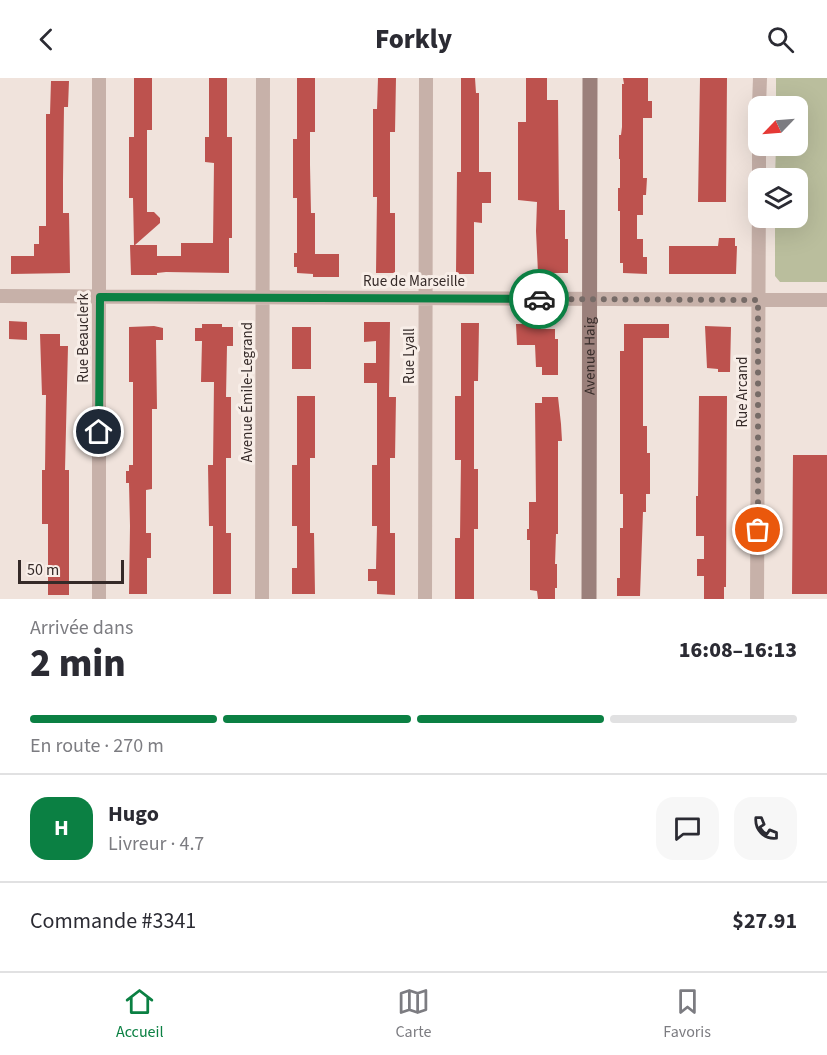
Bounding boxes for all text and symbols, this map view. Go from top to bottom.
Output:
text: Forkly [375,20,452,59]
icon: back [30,23,63,56]
icon: search [764,23,797,56]
north arrow [748,96,808,156]
map controls [748,96,808,228]
button: layers [748,168,808,228]
courier [509,269,569,329]
street label: Rue de Marseille [363,271,465,292]
icon: car [523,283,556,316]
street label: Rue Beauclerk [73,293,94,383]
street label: Avenue Haig [579,317,601,395]
street label: Avenue Émile-Legrand [237,322,258,462]
street label: Rue Lyall [399,328,420,384]
street label: Rue Arcand [732,356,753,428]
pin [73,406,124,457]
icon: home [82,415,115,448]
pin [732,504,783,555]
icon: bag [741,513,774,546]
scale bar [18,557,124,585]
text: 50 m [27,559,59,581]
text: Arrivée dans [30,614,133,642]
text: 16:08–16:13 [679,634,797,666]
text: 2 min [30,636,126,692]
text: En route · 270 m [30,732,164,760]
button: chat [656,797,719,860]
button: phone [734,797,797,860]
text: Hugo [108,798,159,830]
text: H [54,812,69,844]
text: Livreur · 4.7 [108,830,204,858]
text: Commande #3341 [30,905,196,937]
text: $27.91 [732,905,797,937]
tab: Accueil [116,985,164,1043]
tab: Carte [395,985,431,1043]
tab: Favoris [663,985,711,1043]

